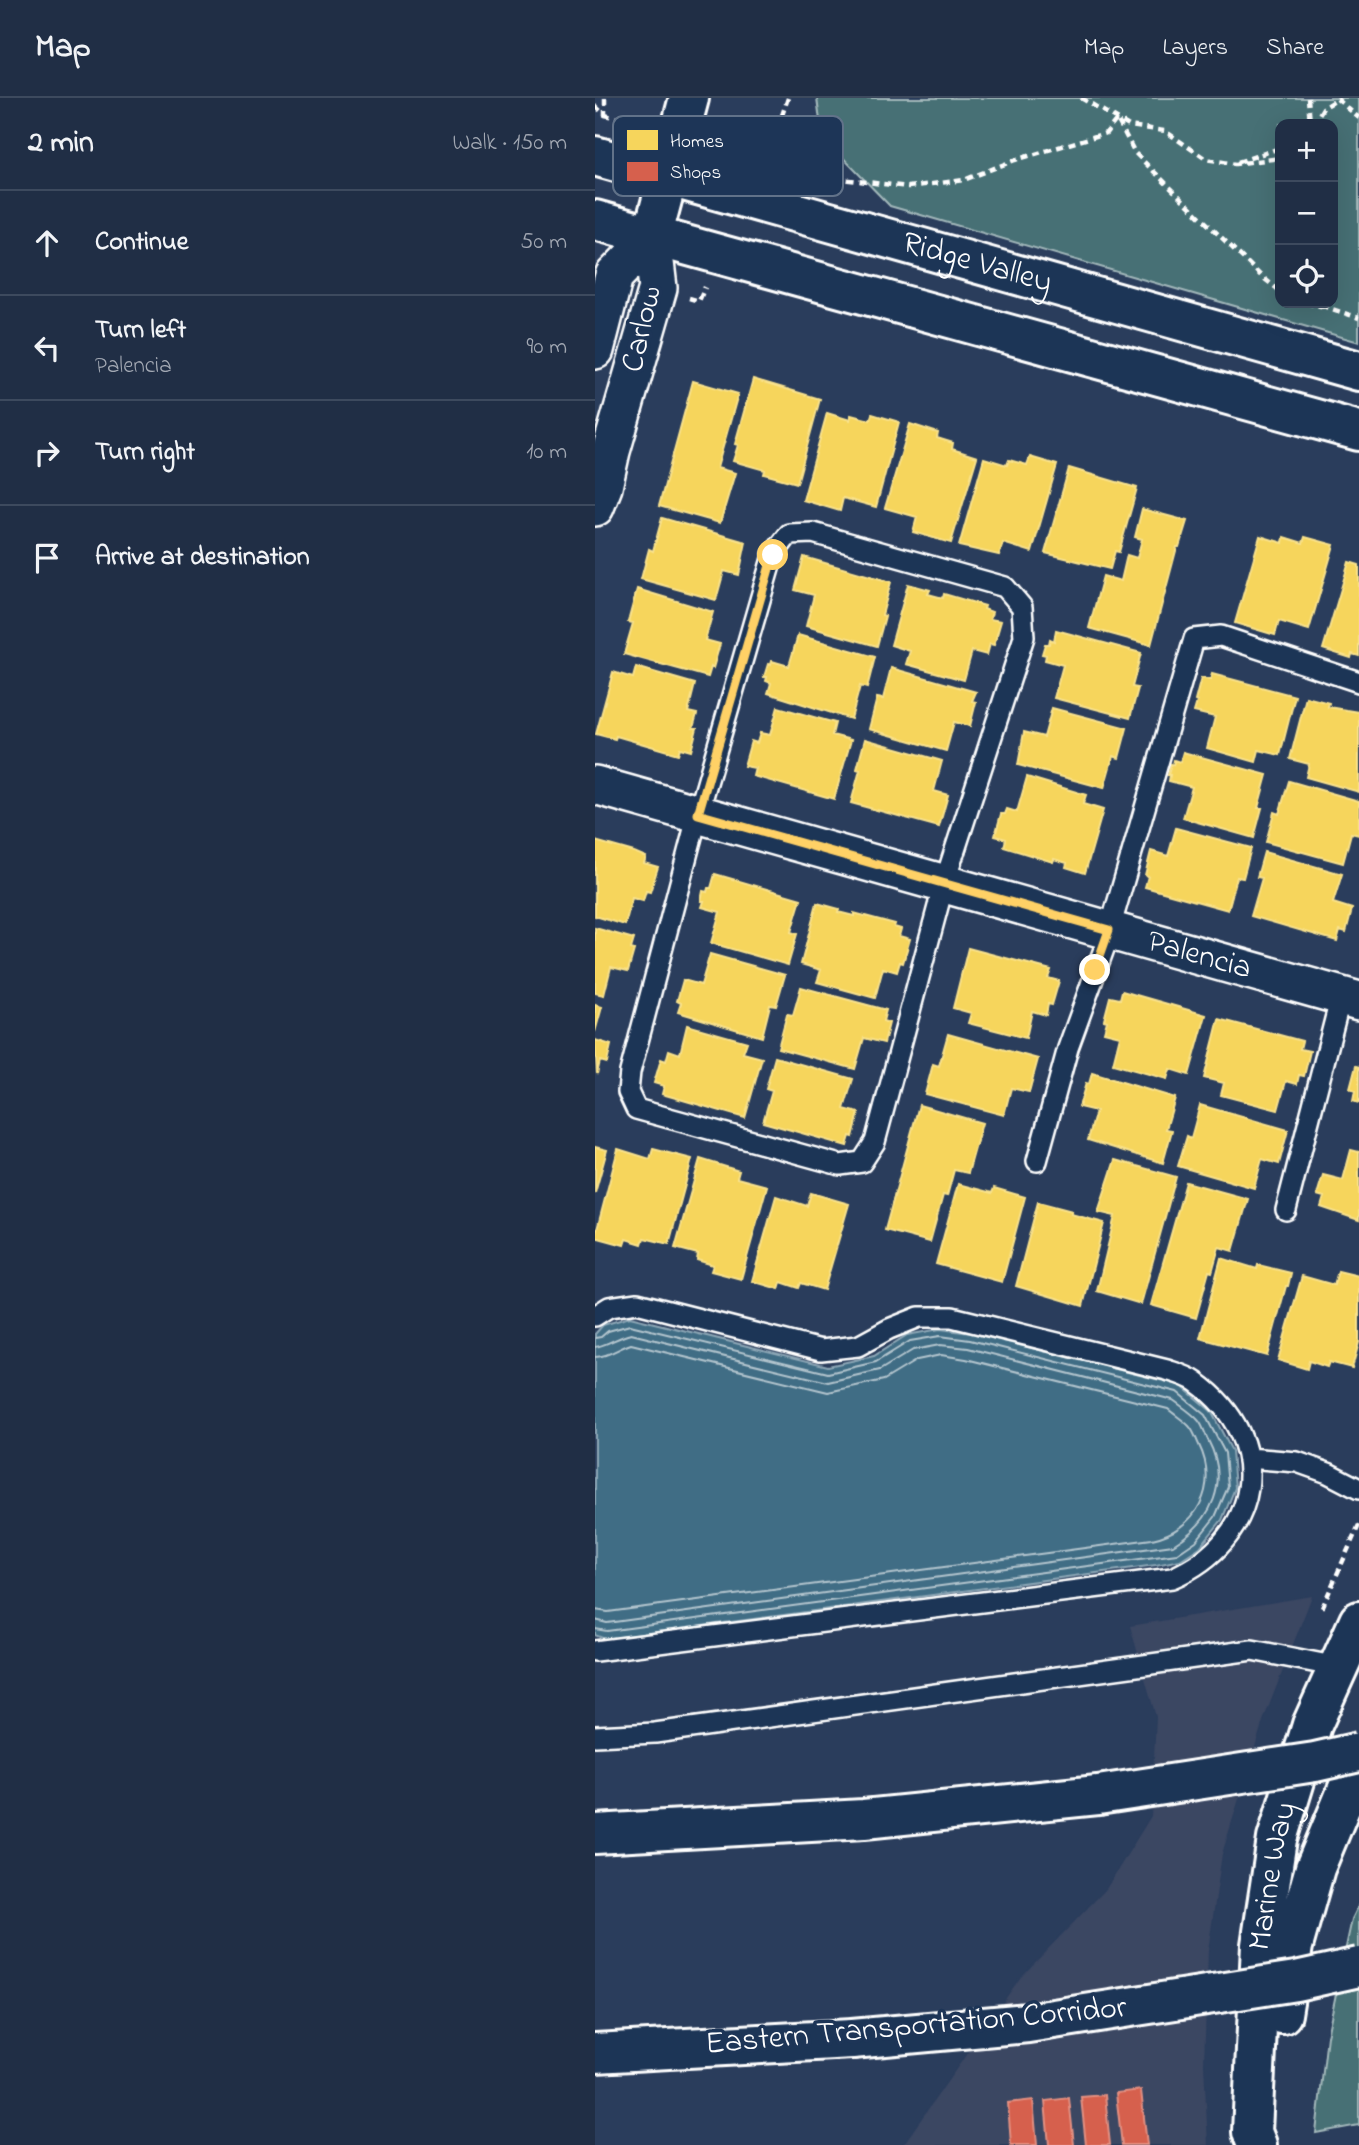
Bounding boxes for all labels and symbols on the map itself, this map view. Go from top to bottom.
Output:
legend [613,116,843,196]
text: Homes [670,129,724,156]
text: Shops [670,160,721,187]
street label: Ridge Valley [897,220,1057,307]
street label: Carlow [610,281,676,377]
route start [757,539,788,570]
street label: Palencia [1142,919,1257,993]
route end [1079,954,1110,985]
street label: Marine Way [1237,1796,1311,1954]
street label: Eastern Transportation Corridor [703,1985,1129,2069]

